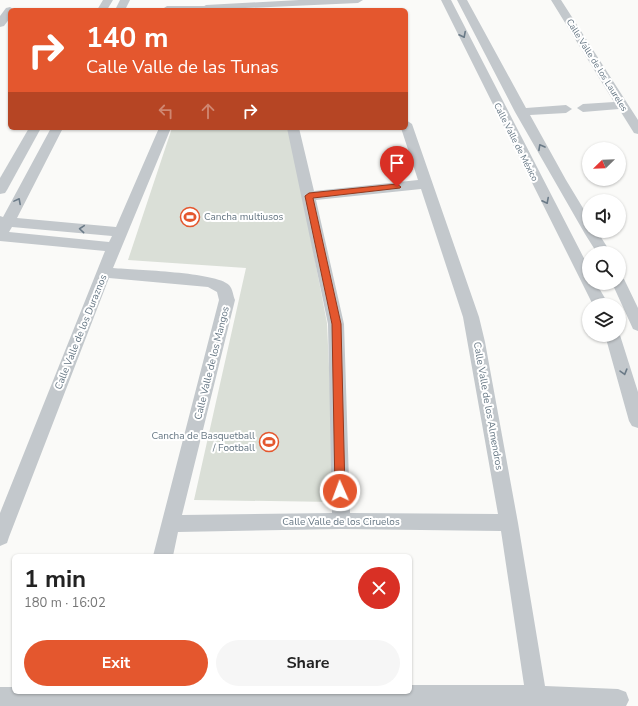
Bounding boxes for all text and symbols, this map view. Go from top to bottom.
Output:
street label: Calle Valle de los Laureles [564,16,630,114]
text: 140 m [86,19,169,57]
icon: right [20,24,72,76]
one-way arrow [458,31,466,38]
text: Calle Valle de las Tunas [86,55,279,79]
icon: left [155,100,177,122]
icon: ahead [197,100,219,122]
icon: right [239,100,261,122]
street label: Calle Valle de México [491,101,541,183]
north arrow [582,142,626,186]
map controls [582,142,626,342]
one-way arrow [538,144,545,151]
pin [380,146,414,187]
icon: arrive [386,152,408,174]
button: sound [582,194,626,238]
one-way arrow [541,197,549,204]
one-way arrow [13,198,21,206]
sports icon: Cancha multiusos [179,206,201,228]
place label: Cancha multiusos [204,210,284,224]
one-way arrow [79,224,85,233]
button: search [582,246,626,290]
street label: Calle Valle de los Duraznos [51,272,111,392]
button: layers [582,298,626,342]
street label: Calle Valle de los Mangos [191,305,233,421]
street label: Calle Valle de los Almendros [470,341,506,471]
one-way arrow [619,369,628,376]
place label: Cancha de Basquetball / Football [151,429,255,455]
sports icon: Cancha de Basquetball / Football [258,431,280,453]
position arrow [319,470,361,512]
street label: Calle Valle de los Ciruelos [282,515,400,529]
text: 1 min [24,563,86,595]
button: close [358,567,400,609]
text: 180 m · 16:02 [24,594,106,612]
button: Exit [24,640,208,686]
button: Share [216,640,400,686]

